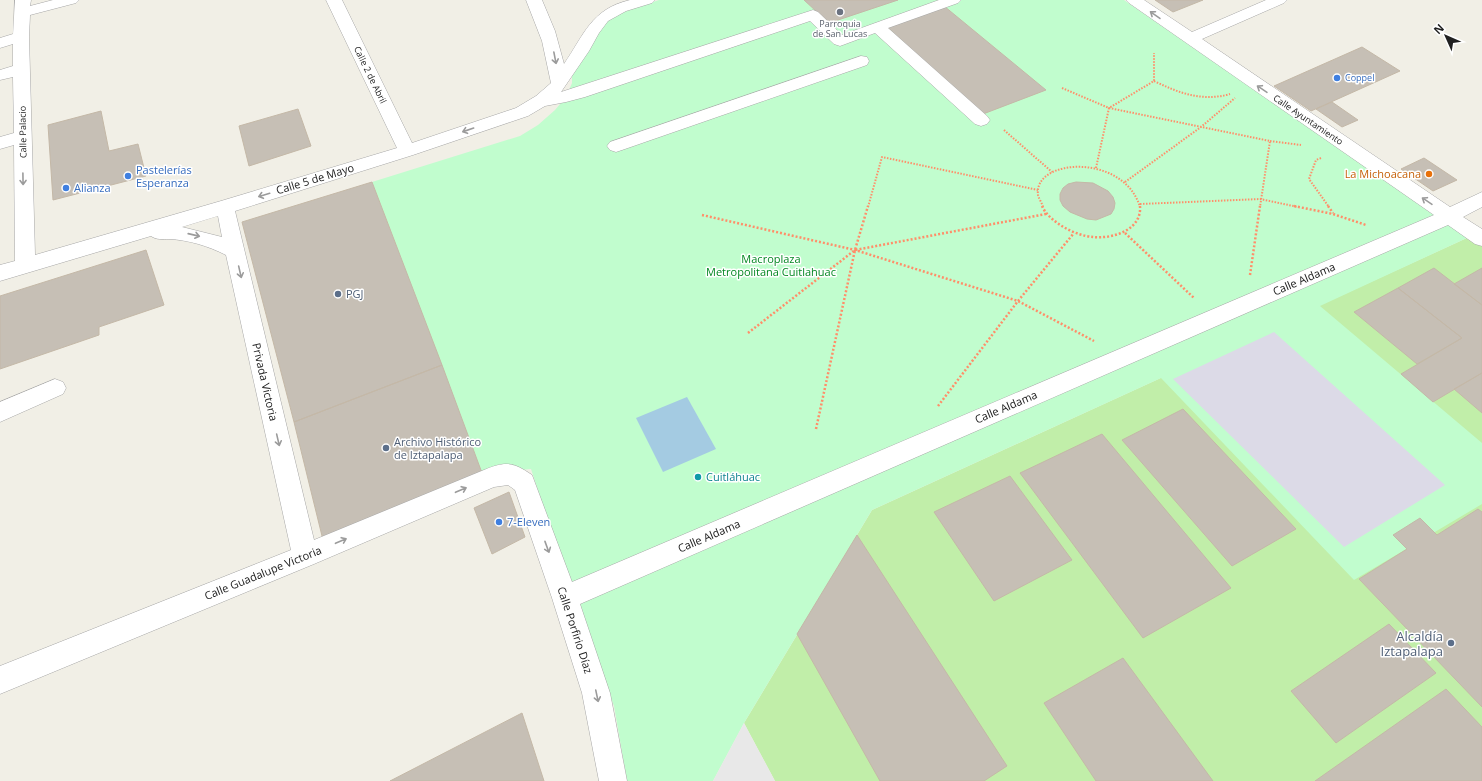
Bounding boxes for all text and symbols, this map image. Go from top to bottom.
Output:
marker: Parroquia de San Lucas [835,7,845,17]
one-way arrow [1149,11,1160,19]
north arrow [1426,16,1466,56]
place label: Parroquia de San Lucas [813,17,867,40]
text: N [1430,20,1447,37]
street label: Calle 2 de Abril [351,44,390,106]
one-way arrow [551,51,559,64]
place label: Coppel [1345,71,1374,84]
marker: Coppel [1332,73,1342,83]
one-way arrow [1256,84,1268,92]
street label: Calle Ayuntamiento [1271,91,1346,148]
street label: Calle Palacio [16,106,29,158]
one-way arrow [461,127,474,134]
street label: Calle 5 de Mayo [274,159,356,197]
place label: Pastelerías Esperanza [136,162,192,190]
place label: La Michoacana [1345,166,1421,181]
marker: La Michoacana [1424,169,1434,179]
marker: Pastelerías Esperanza [123,171,133,181]
one-way arrow [19,172,27,185]
place label: Alianza [74,180,111,195]
marker: Alianza [61,183,71,193]
one-way arrow [258,192,271,199]
one-way arrow [1421,197,1433,205]
one-way arrow [187,232,200,240]
park label: Macroplaza Metropolitana Cuitlahuac [706,251,836,279]
street label: Calle Aldama [1270,259,1337,298]
one-way arrow [236,266,244,279]
place label: PGJ [346,286,364,301]
marker: PGJ [333,289,343,299]
street label: Privada Victoria [249,341,282,422]
street label: Calle Aldama [972,387,1039,426]
one-way arrow [275,433,283,446]
place label: Archivo Histórico de Iztapalapa [394,434,481,462]
marker: Archivo Histórico de Iztapalapa [381,443,391,453]
place label: Cuitláhuac [706,469,760,484]
marker: Cuitláhuac [693,472,703,482]
one-way arrow [455,486,467,494]
place label: 7-Eleven [507,514,550,529]
street label: Calle Aldama [675,516,742,555]
marker: 7-Eleven [494,517,504,527]
one-way arrow [335,537,347,544]
one-way arrow [543,540,551,552]
street label: Calle Guadalupe Victoria [202,542,324,603]
street label: Calle Porfirio Díaz [554,584,597,675]
place label: Alcaldía Iztapalapa [1381,627,1443,660]
marker: Alcaldía Iztapalapa [1446,638,1456,648]
one-way arrow [593,690,601,703]

